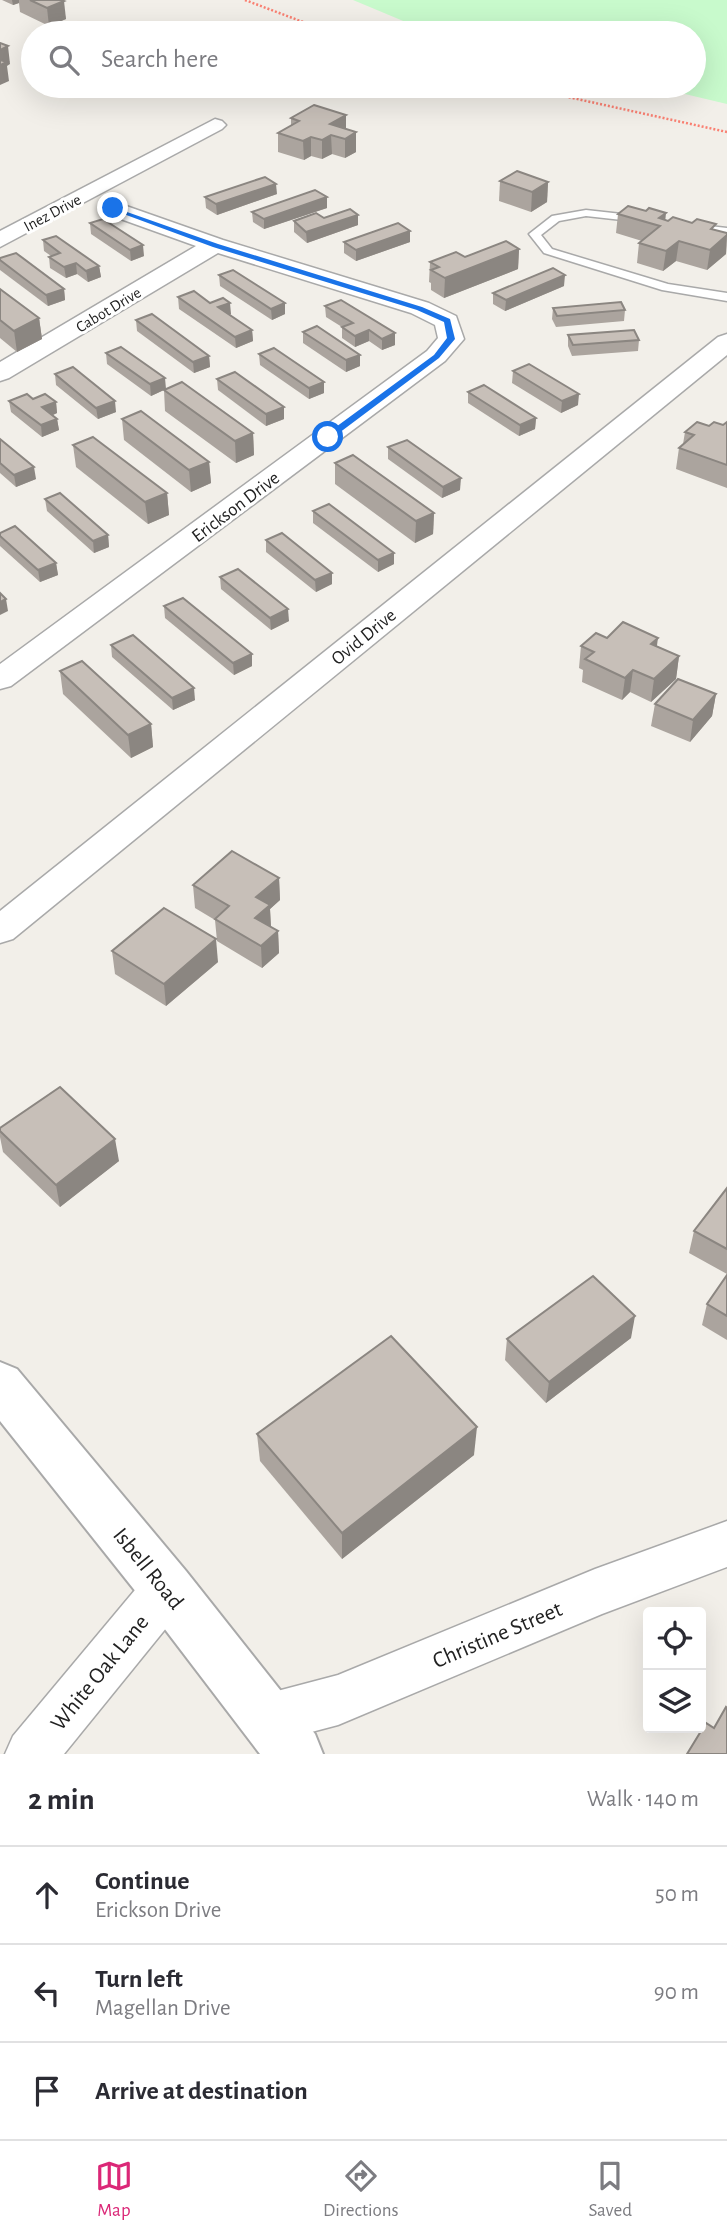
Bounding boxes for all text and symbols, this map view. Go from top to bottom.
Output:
search box [21,21,706,98]
icon: search [45,41,83,79]
text: Search here [101,46,219,72]
street label: Inez Drive [21,191,84,235]
route end [97,192,128,223]
street label: Cabot Drive [73,284,144,335]
route start [312,421,343,452]
street label: Erickson Drive [189,468,283,546]
street label: Ovid Drive [328,605,400,669]
street label: Isbell Road [108,1524,188,1614]
street label: Christine Street [429,1597,566,1673]
map controls [643,1607,706,1733]
button: locate [643,1607,706,1670]
street label: White Oak Lane [47,1611,154,1735]
button: layers [643,1670,706,1733]
text: 2 min [28,1785,95,1815]
text: Walk · 140 m [587,1788,699,1811]
text: Continue [95,1868,190,1894]
icon: ahead [28,1876,66,1914]
text: 50 m [655,1883,699,1906]
text: Erickson Drive [95,1899,221,1922]
text: Turn left [95,1966,183,1992]
icon: left [28,1974,66,2012]
text: 90 m [654,1981,699,2004]
text: Magellan Drive [95,1997,231,2020]
icon: arrive [28,2072,66,2110]
text: Arrive at destination [95,2078,308,2104]
tab: Map [95,2157,133,2222]
tab: Directions [323,2157,399,2222]
tab: Saved [589,2157,632,2222]

